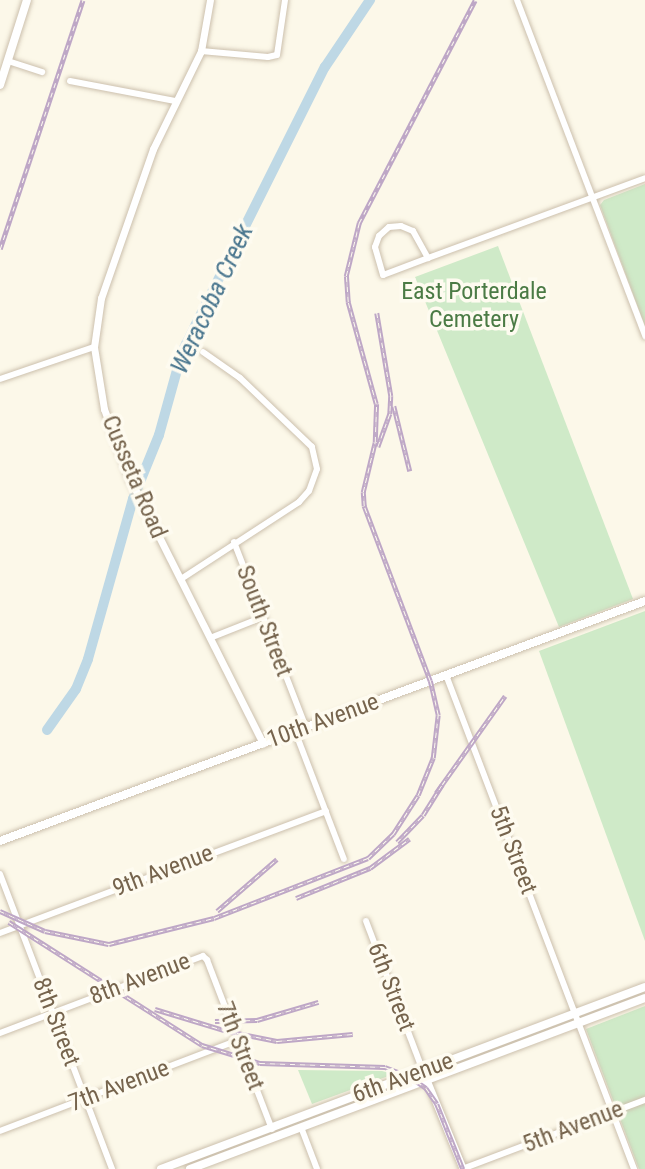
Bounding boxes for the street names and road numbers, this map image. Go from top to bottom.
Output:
street label: Cusseta Road [95,411,173,543]
street label: South Street [230,561,298,681]
street label: 10th Avenue [263,687,383,755]
street label: 5th Street [483,802,543,898]
street label: 9th Avenue [109,839,217,903]
street label: 6th Street [361,939,421,1035]
street label: 8th Avenue [86,947,194,1011]
street label: 8th Street [26,974,86,1070]
street label: 7th Street [210,998,270,1094]
street label: 6th Avenue [349,1046,457,1110]
street label: 7th Avenue [65,1054,173,1118]
street label: 5th Avenue [519,1095,627,1159]

